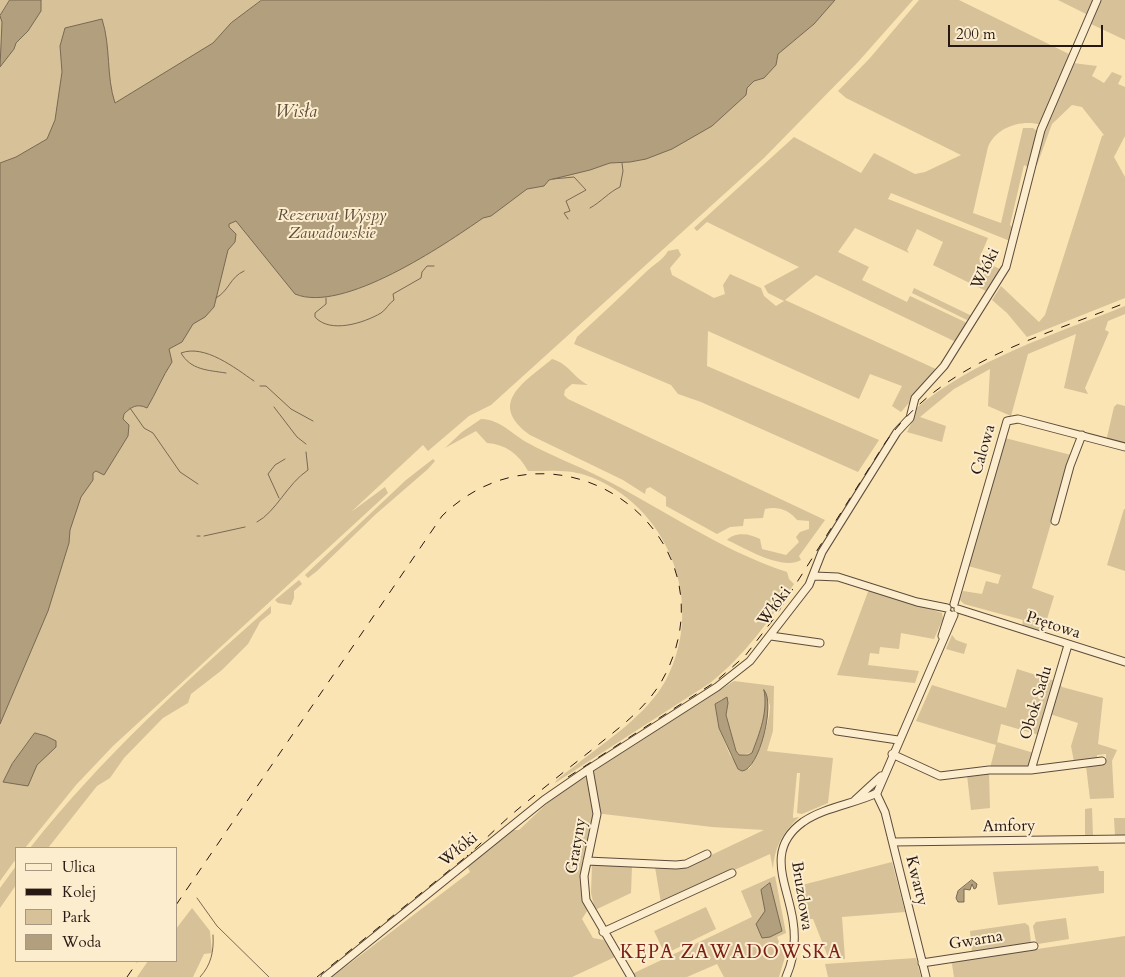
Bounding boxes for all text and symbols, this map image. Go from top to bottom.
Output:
scale bar [950,15,1105,47]
text: 200 m [956,24,996,44]
water label: Wisła [275,102,317,124]
park label: Rezerwat Wyspy Zawadowskie [277,206,387,244]
street label: Włóki [968,245,1004,293]
street label: Calowa [968,423,1000,477]
street label: Włóki [754,584,796,630]
street label: Prętowa [1023,608,1083,644]
street label: Obok Sadu [1017,664,1057,742]
street label: Gratyny [563,817,591,875]
street label: Amfory [982,817,1036,837]
street label: Włóki [436,829,482,871]
legend [15,847,178,962]
street label: Kwarty [901,854,931,908]
text: Ulica [62,857,96,877]
street label: Bruzdowa [786,860,816,932]
text: Kolej [62,882,96,902]
text: Park [62,907,91,927]
street label: Gwarna [948,927,1004,955]
text: Woda [62,932,101,952]
district label: KĘPA ZAWADOWSKA [618,943,844,965]

